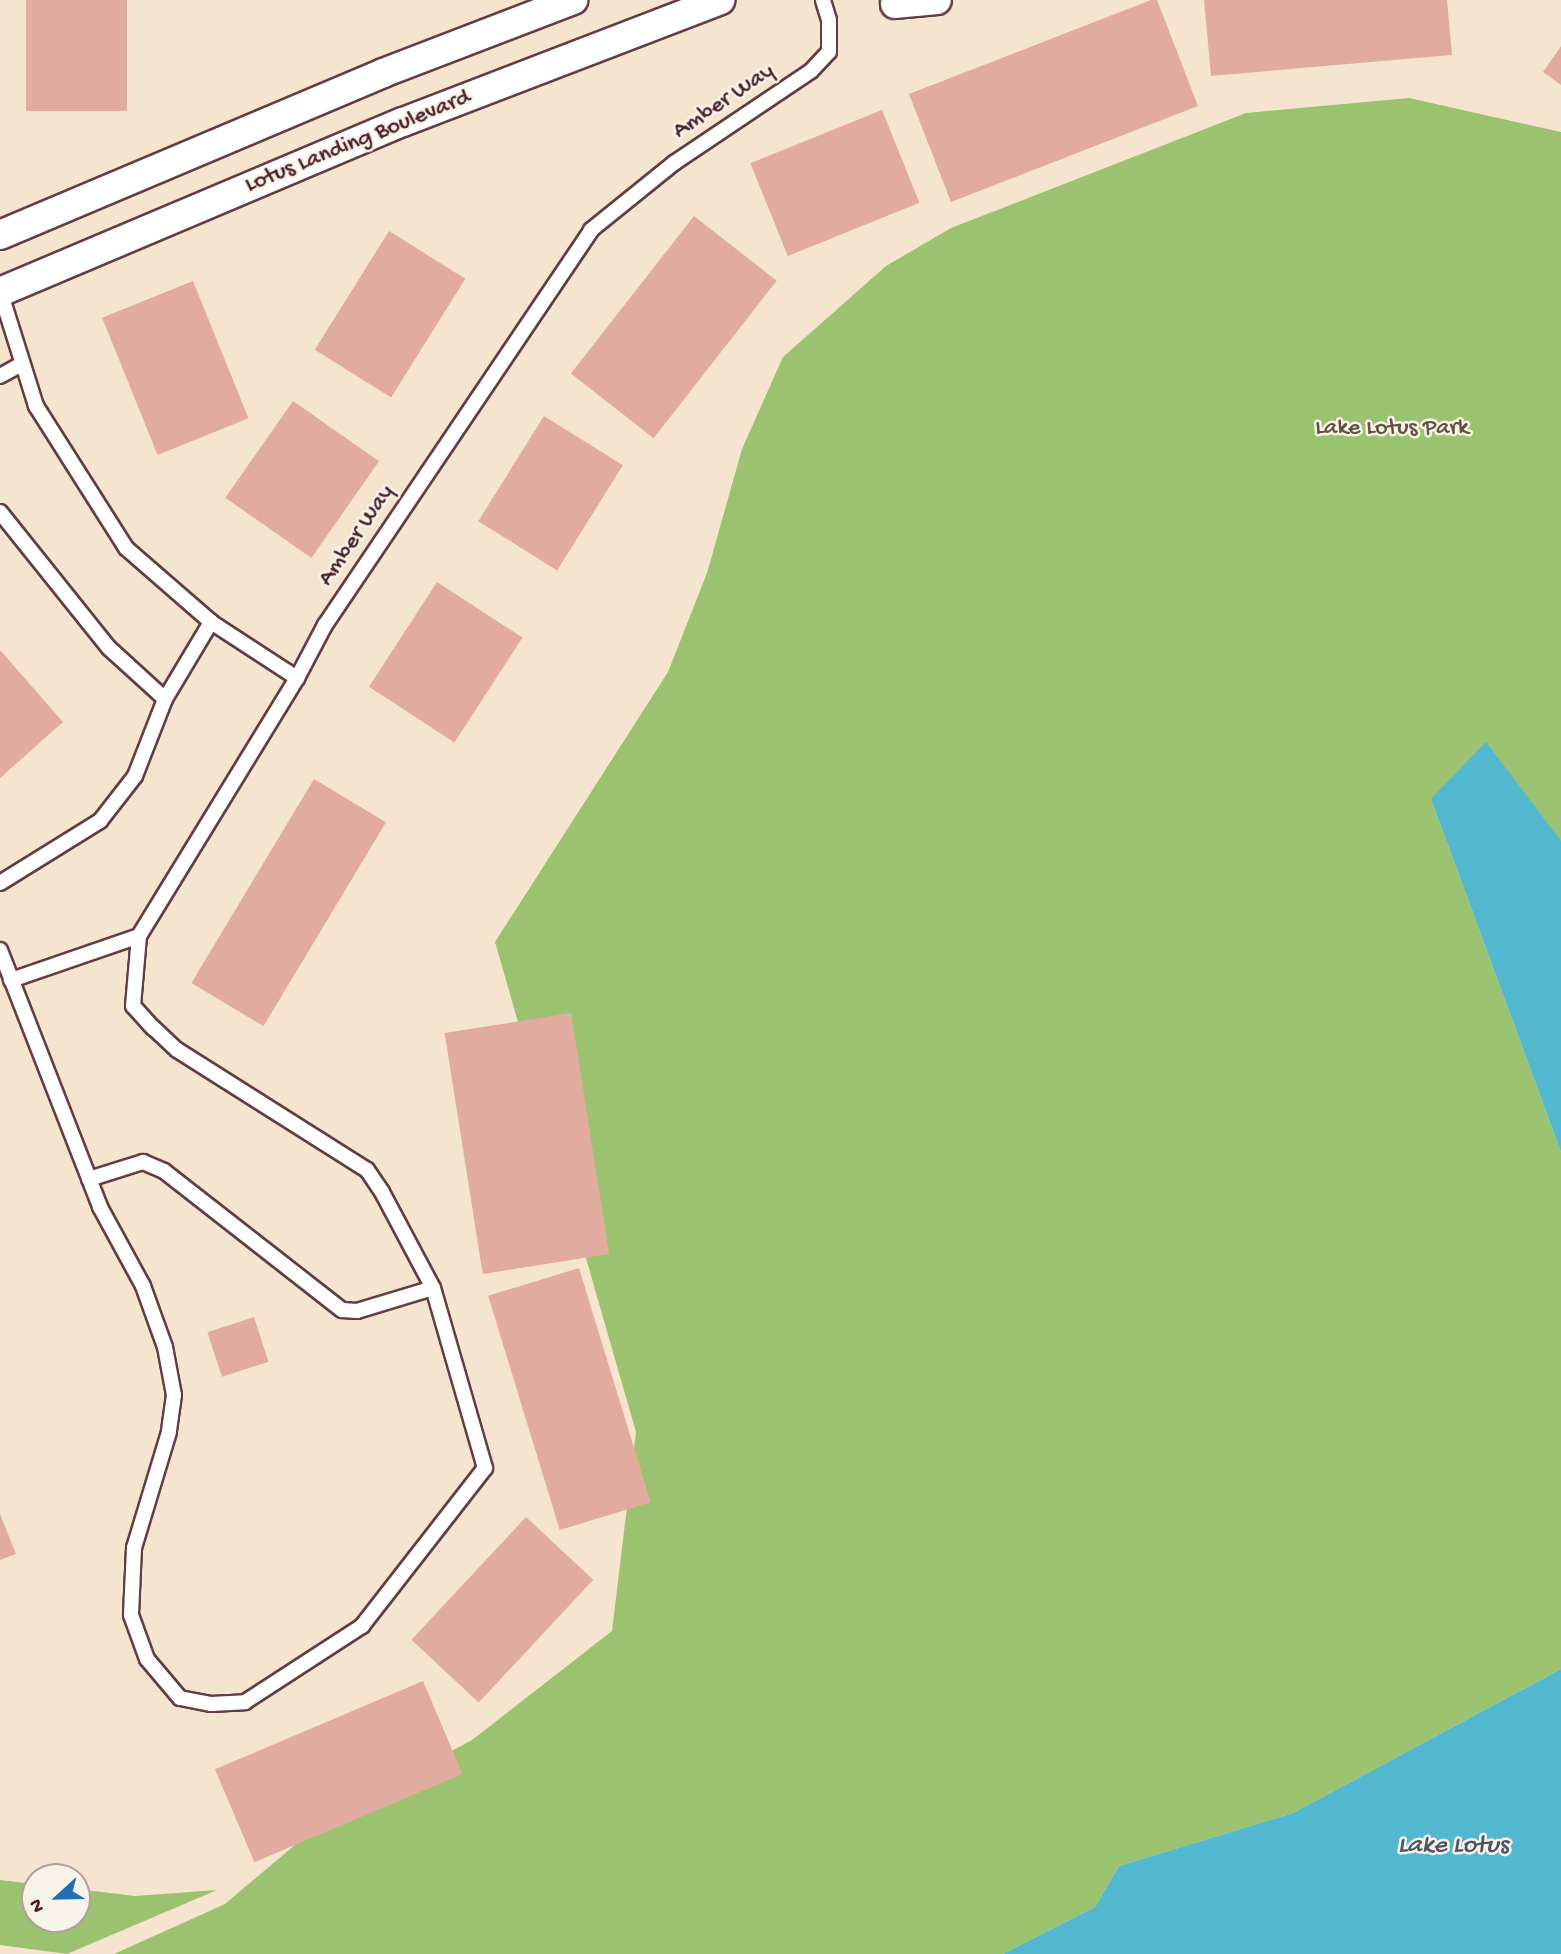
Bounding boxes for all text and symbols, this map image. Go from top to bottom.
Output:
street label: Amber Way [668,58,780,146]
street label: Lotus Landing Boulevard [241,84,475,200]
park label: Lake Lotus Park [1315,415,1469,443]
street label: Amber Way [313,480,401,592]
water label: Lake Lotus [1398,1831,1508,1863]
north arrow [21,1863,91,1933]
text: N [25,1895,51,1915]

